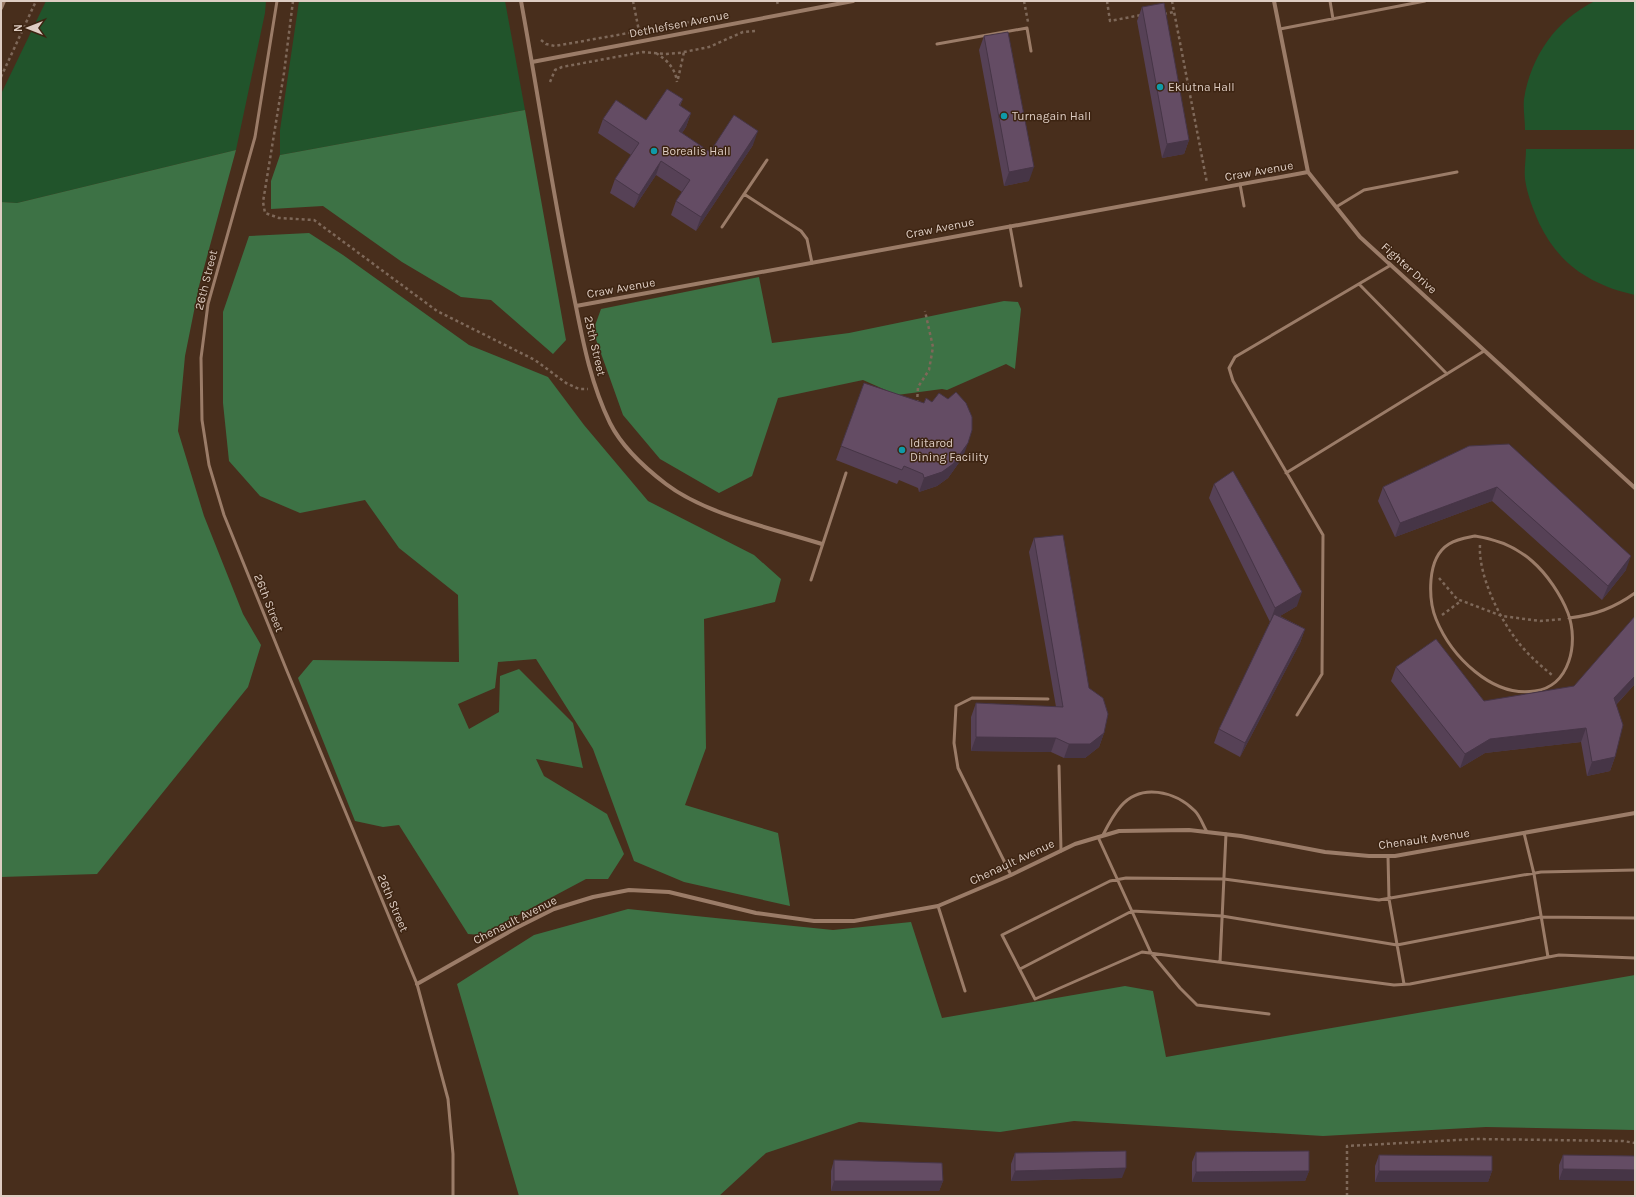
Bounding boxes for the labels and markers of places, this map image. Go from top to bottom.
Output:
place label: Eklutna Hall [1168,80,1235,94]
marker: Eklutna Hall [1155,82,1165,92]
place label: Turnagain Hall [1012,109,1091,123]
marker: Turnagain Hall [999,111,1009,121]
place label: Borealis Hall [662,144,731,158]
marker: Borealis Hall [649,146,659,156]
place label: Iditarod Dining Facility [910,436,989,464]
marker: Iditarod Dining Facility [897,445,907,455]

